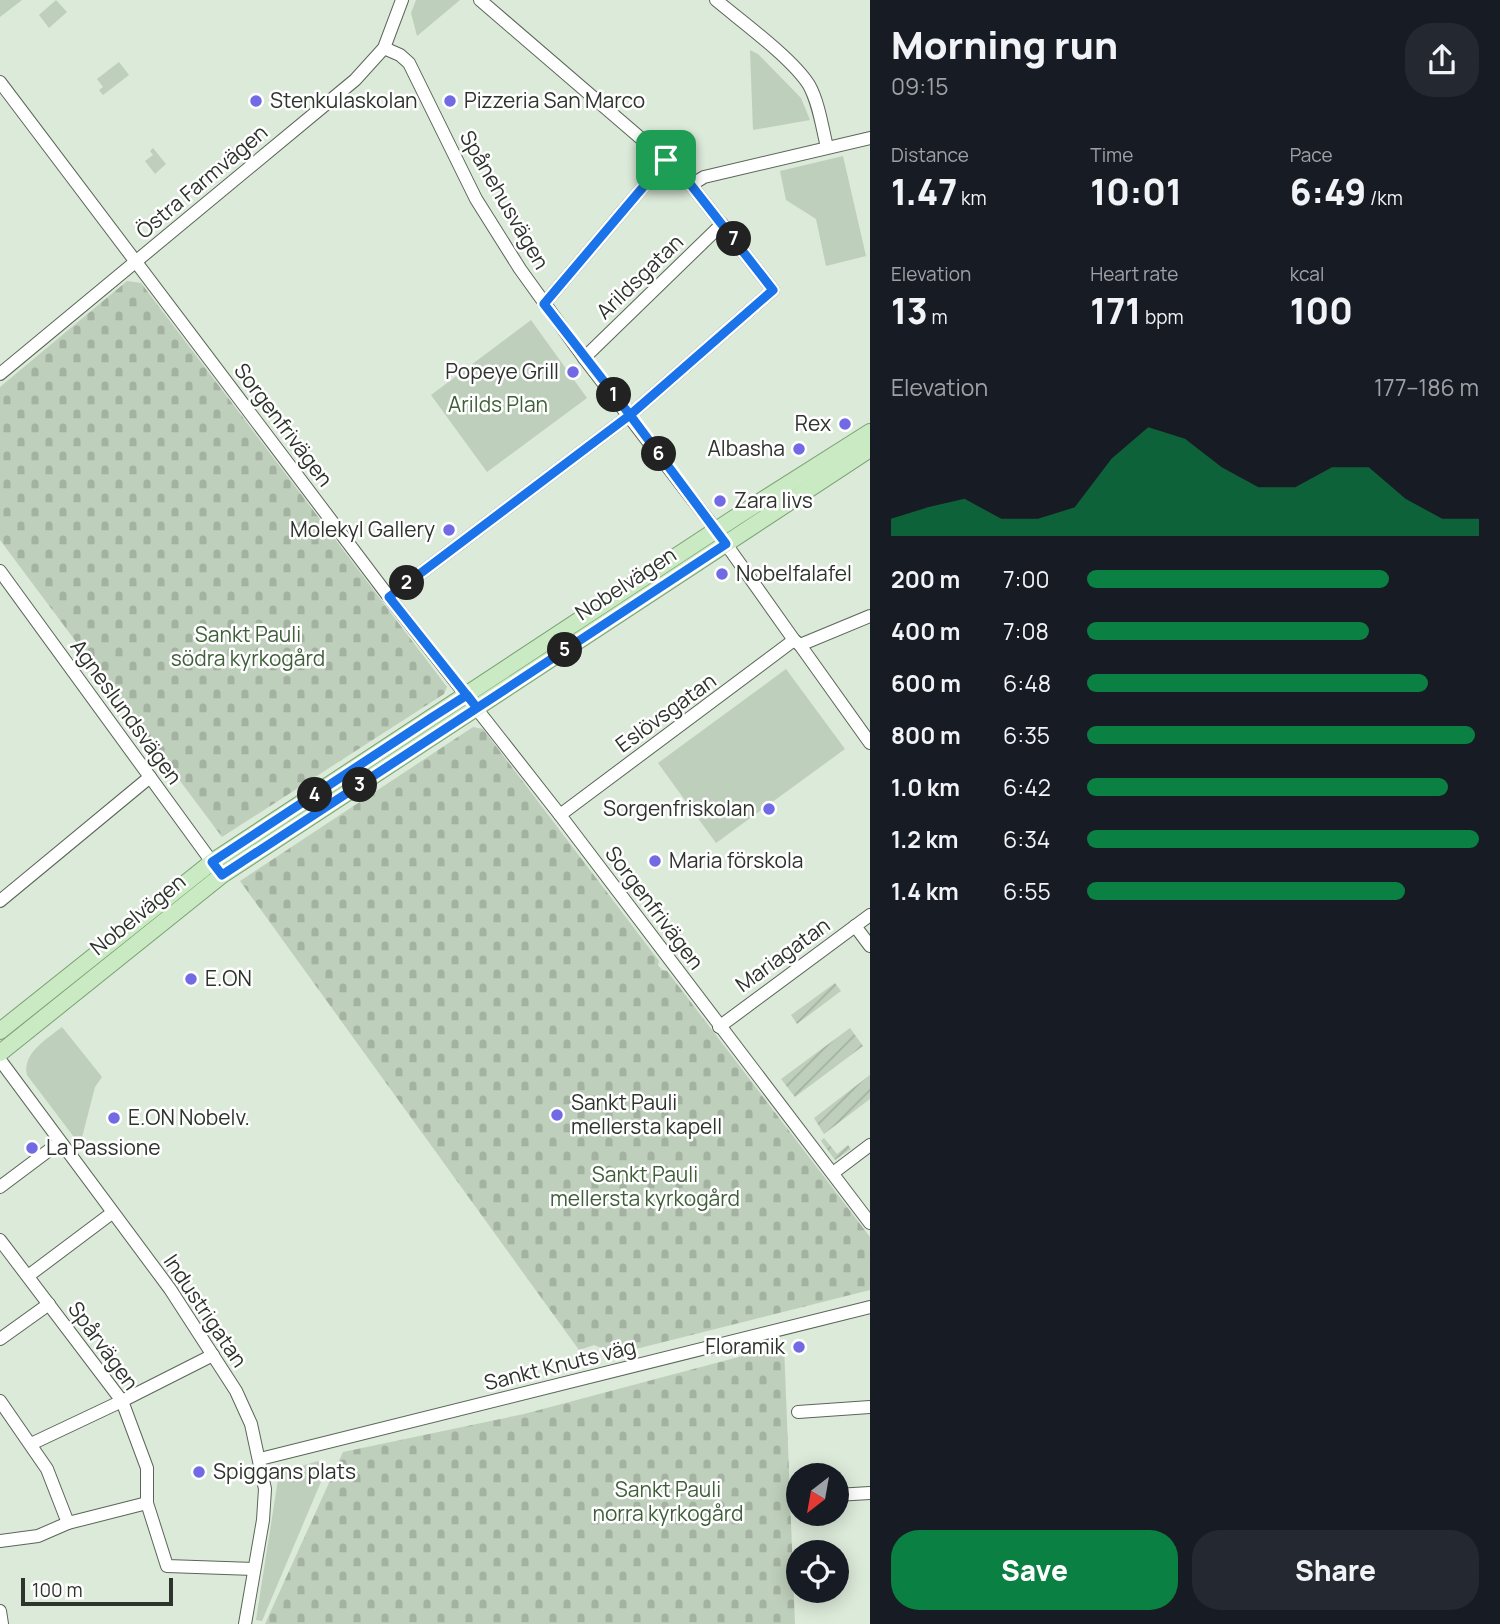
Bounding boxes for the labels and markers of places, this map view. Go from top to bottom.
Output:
place label: Stenkulaskolan [270,86,418,114]
place label: Pizzeria San Marco [464,86,645,114]
marker: Stenkulaskolan [248,93,264,109]
marker: Pizzeria San Marco [442,93,458,109]
pin [636,130,696,190]
pin: 7 [716,222,752,256]
place label: Popeye Grill [445,357,559,385]
marker: Popeye Grill [565,364,581,380]
pin: 1 [596,378,632,412]
place label: Rex [795,409,831,437]
marker: Rex [837,416,853,432]
place label: Albasha [708,434,785,462]
pin: 6 [642,436,676,472]
marker: Albasha [791,441,807,457]
place label: Zara livs [734,486,813,514]
marker: Zara livs [712,493,728,509]
place label: Molekyl Gallery [290,515,435,543]
marker: Molekyl Gallery [441,522,457,538]
place label: Nobelfalafel [736,559,852,587]
pin: 2 [390,566,424,600]
marker: Nobelfalafel [714,566,730,582]
pin: 5 [548,632,582,668]
pin: 3 [342,768,378,802]
pin: 4 [298,778,332,812]
place label: Sorgenfriskolan [603,794,755,822]
marker: Sorgenfriskolan [761,801,777,817]
place label: Maria förskola [669,846,803,874]
marker: Maria förskola [647,853,663,869]
place label: E.ON [205,964,252,992]
marker: E.ON [183,971,199,987]
place label: Sankt Pauli mellersta kapell [571,1088,722,1140]
place label: E.ON Nobelv. [128,1103,250,1131]
marker: Sankt Pauli mellersta kapell [549,1107,565,1123]
marker: E.ON Nobelv. [106,1110,122,1126]
place label: La Passione [46,1133,161,1161]
marker: La Passione [24,1140,40,1156]
place label: Floramik [705,1332,786,1360]
marker: Floramik [791,1339,807,1355]
place label: Spiggans plats [213,1457,356,1485]
marker: Spiggans plats [191,1464,207,1480]

